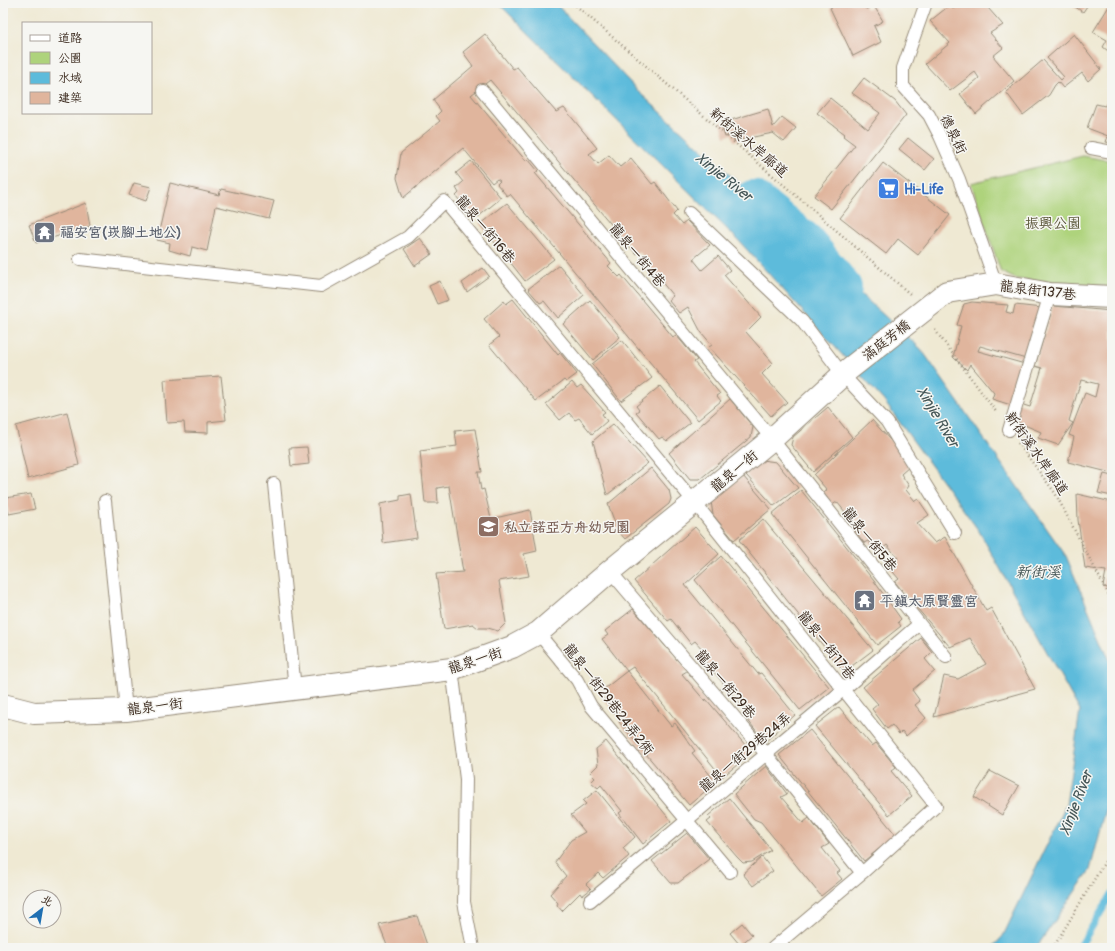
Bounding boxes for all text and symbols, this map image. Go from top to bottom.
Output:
legend [22,22,152,114]
text: 道路 [58,31,82,46]
text: 公園 [58,51,82,66]
text: 水域 [58,71,82,86]
text: 建築 [58,91,82,106]
street label: 新街溪水岸廊道 [706,104,791,181]
street label: 德泉街 [937,112,970,157]
water label: Xinjie River [691,149,757,207]
supermarket icon: Hi-Life [876,176,902,202]
place label: Hi-Life [904,181,945,198]
street label: 龍泉一街16巷 [452,192,520,268]
park label: 振興公園 [1025,215,1081,232]
temple icon: 福安宮(崁腳土地公) [32,219,58,245]
street label: 龍泉一街4巷 [606,220,670,291]
place label: 福安宮(崁腳土地公) [60,224,181,241]
street label: 龍泉街137巷 [999,277,1078,304]
street label: 滿庭芳橋 [859,316,914,364]
water label: Xinjie River [912,383,964,453]
street label: 新街溪水岸廊道 [1002,408,1072,498]
street label: 龍泉一街 [707,447,761,496]
street label: 龍泉一街5巷 [839,504,901,576]
school or university icon: 私立諾亞方舟幼兒園 [476,514,502,540]
place label: 私立諾亞方舟幼兒園 [504,519,630,536]
water label: 新街溪 [1015,563,1061,582]
temple icon: 平鎮太原賢靈宮 [851,588,877,614]
place label: 平鎮太原賢靈宮 [880,593,978,610]
street label: 龍泉一街17巷 [794,607,859,684]
street label: 龍泉一街29巷24弄2衖 [560,640,657,758]
street label: 龍泉一街 [446,644,504,677]
street label: 龍泉一街29巷 [692,646,760,723]
street label: 龍泉一街 [126,695,184,718]
street label: 龍泉一街29巷24弄 [696,709,795,796]
water label: Xinjie River [1055,767,1098,838]
north arrow [22,889,62,929]
text: 北 [39,892,55,909]

